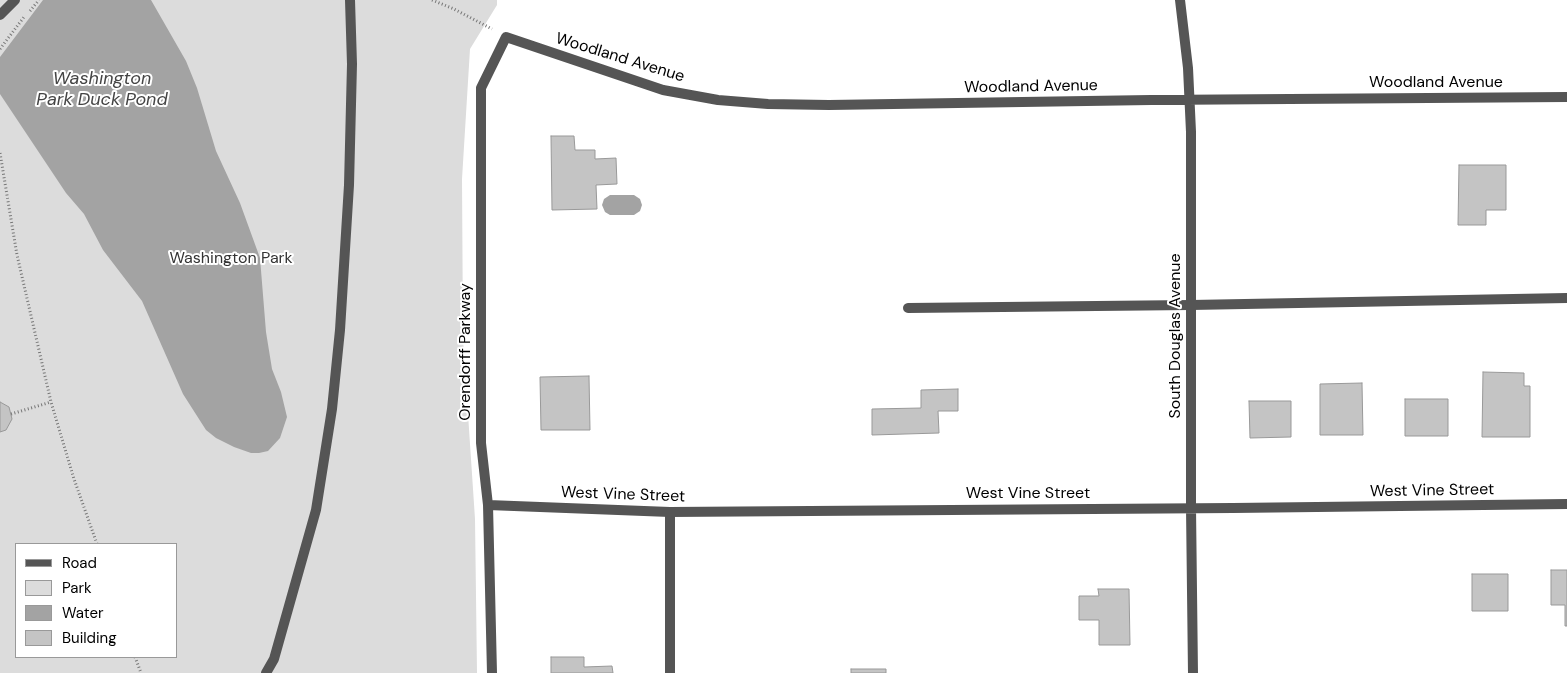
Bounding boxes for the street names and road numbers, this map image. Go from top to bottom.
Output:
street label: Woodland Avenue [553,29,687,87]
street label: Woodland Avenue [1369,73,1503,93]
street label: Woodland Avenue [964,76,1098,98]
street label: South Douglas Avenue [1166,253,1186,419]
street label: Orendorff Parkway [456,283,476,421]
street label: West Vine Street [1370,480,1494,502]
street label: West Vine Street [561,483,685,507]
street label: West Vine Street [966,484,1090,504]

